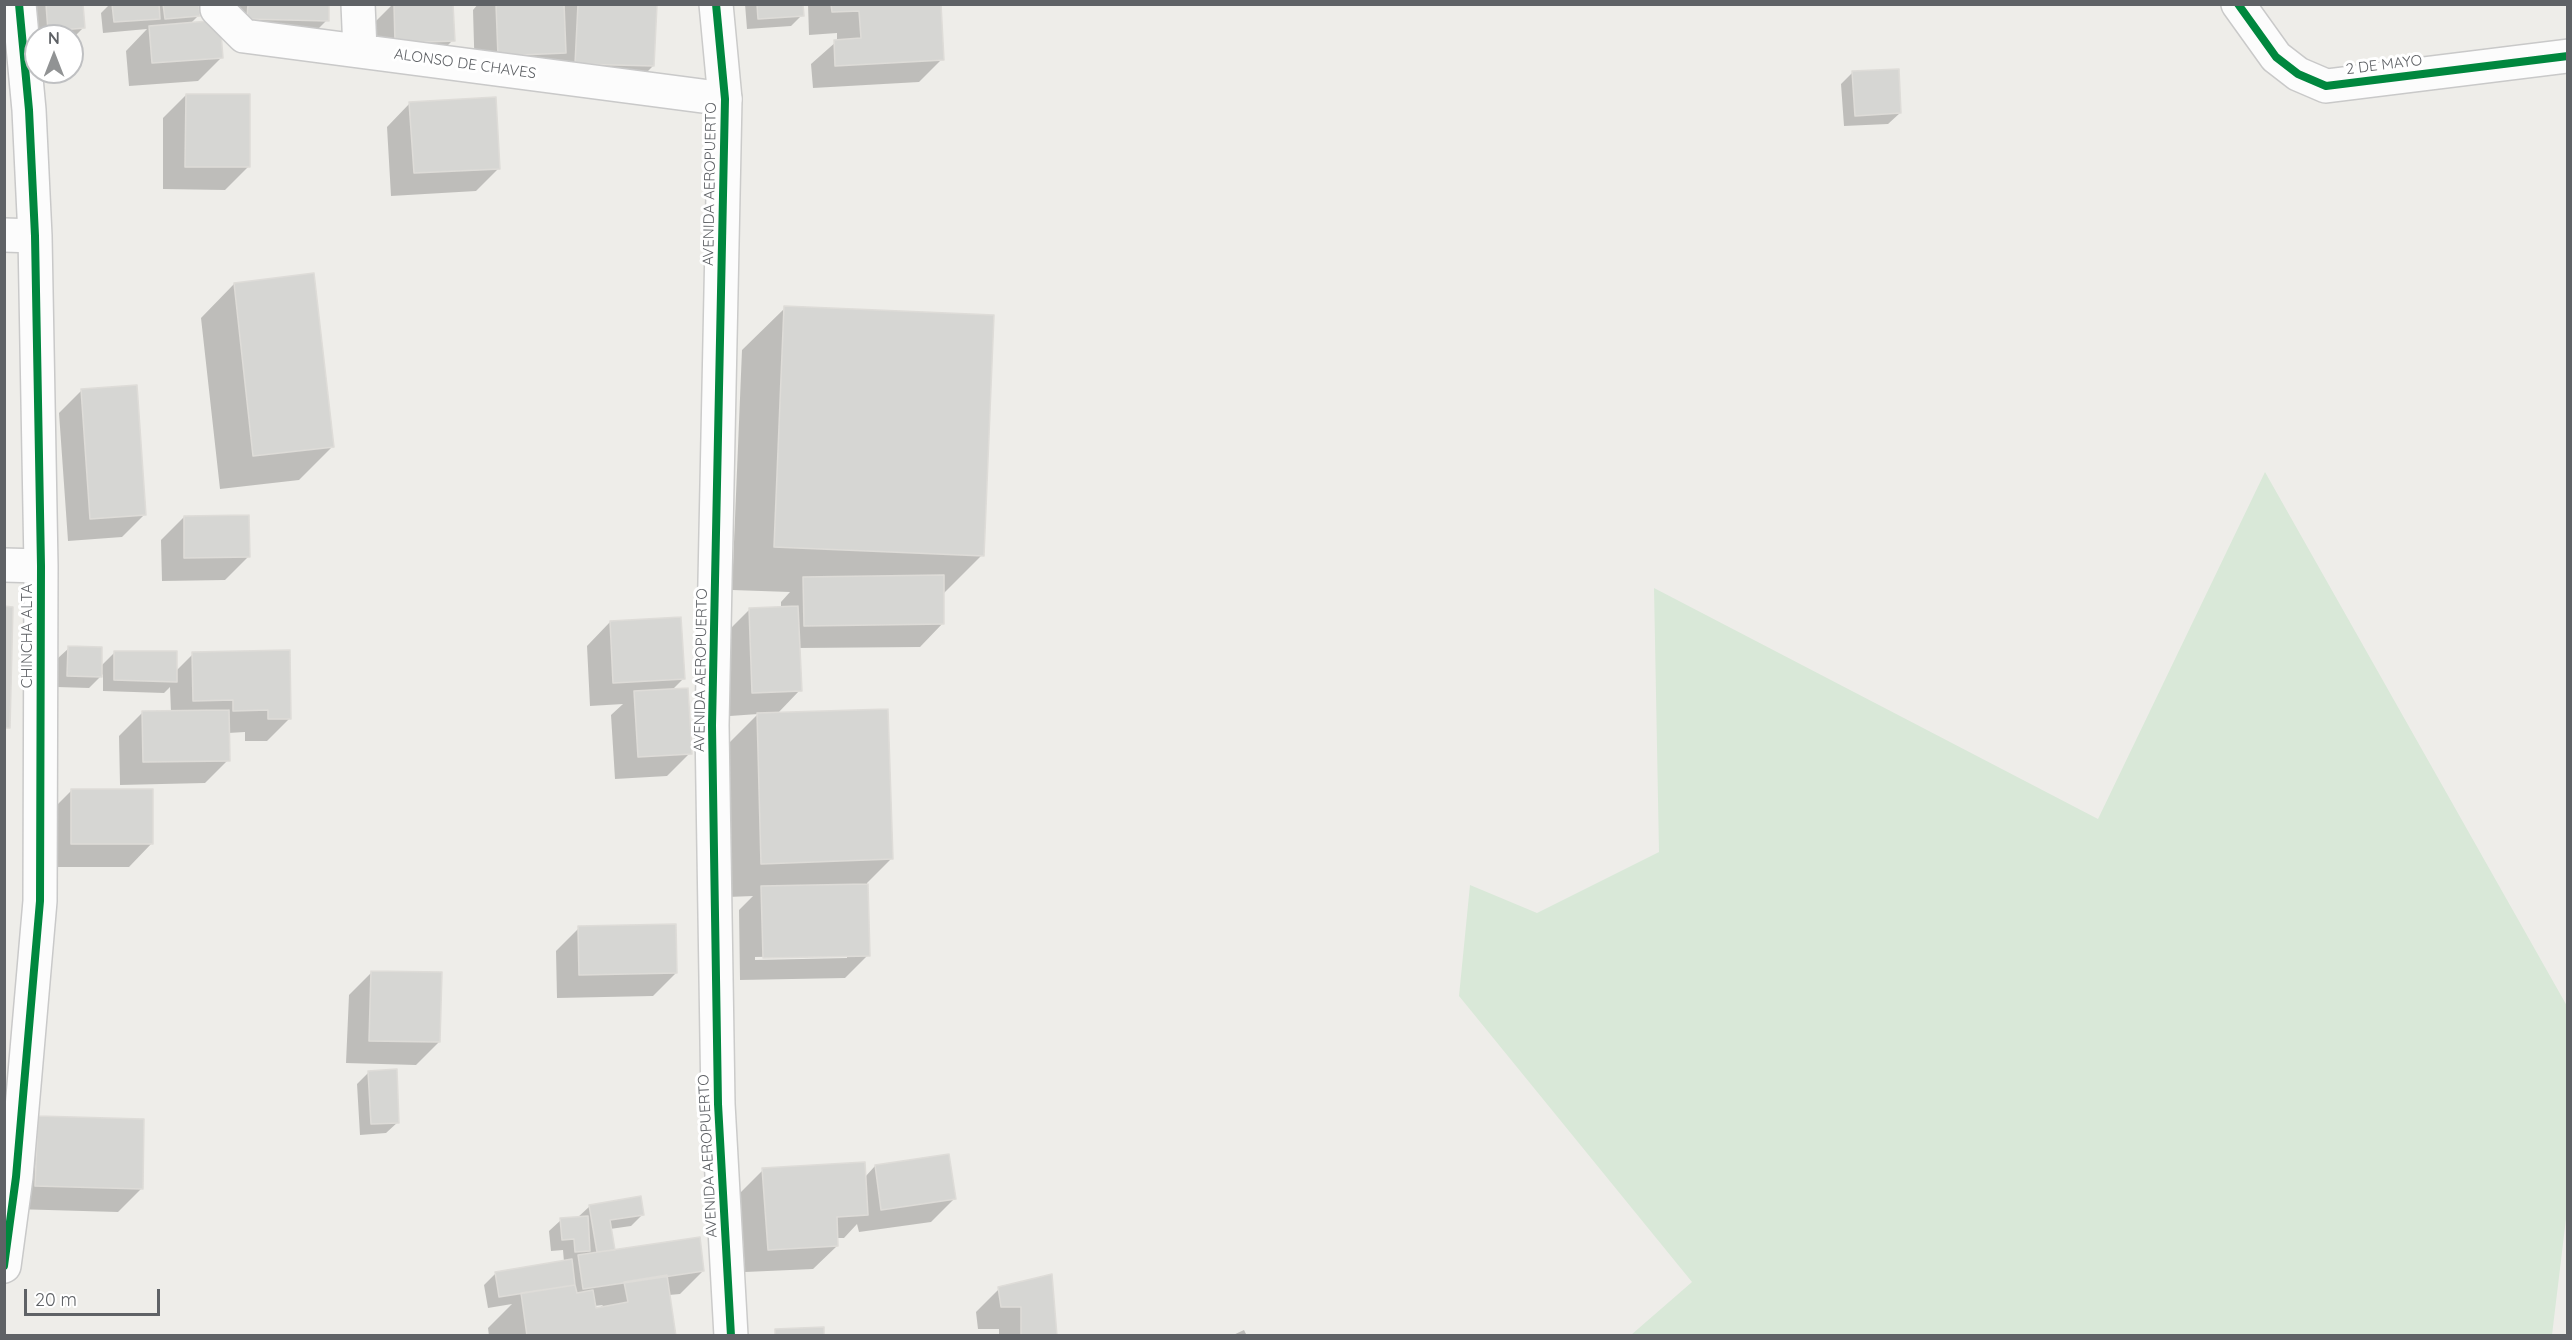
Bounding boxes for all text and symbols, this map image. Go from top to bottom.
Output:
north arrow [24,24,84,84]
text: N [48,28,60,48]
street label: ALONSO DE CHAVES [393,45,537,83]
street label: 2 DE MAYO [2345,51,2423,79]
street label: AVENIDA AEROPUERTO [700,102,720,266]
street label: CHINCHA ALTA [18,584,36,688]
street label: AVENIDA AEROPUERTO [691,588,711,752]
street label: AVENIDA AEROPUERTO [695,1074,721,1238]
scale bar [27,1277,164,1315]
text: 20 m [35,1288,77,1311]

